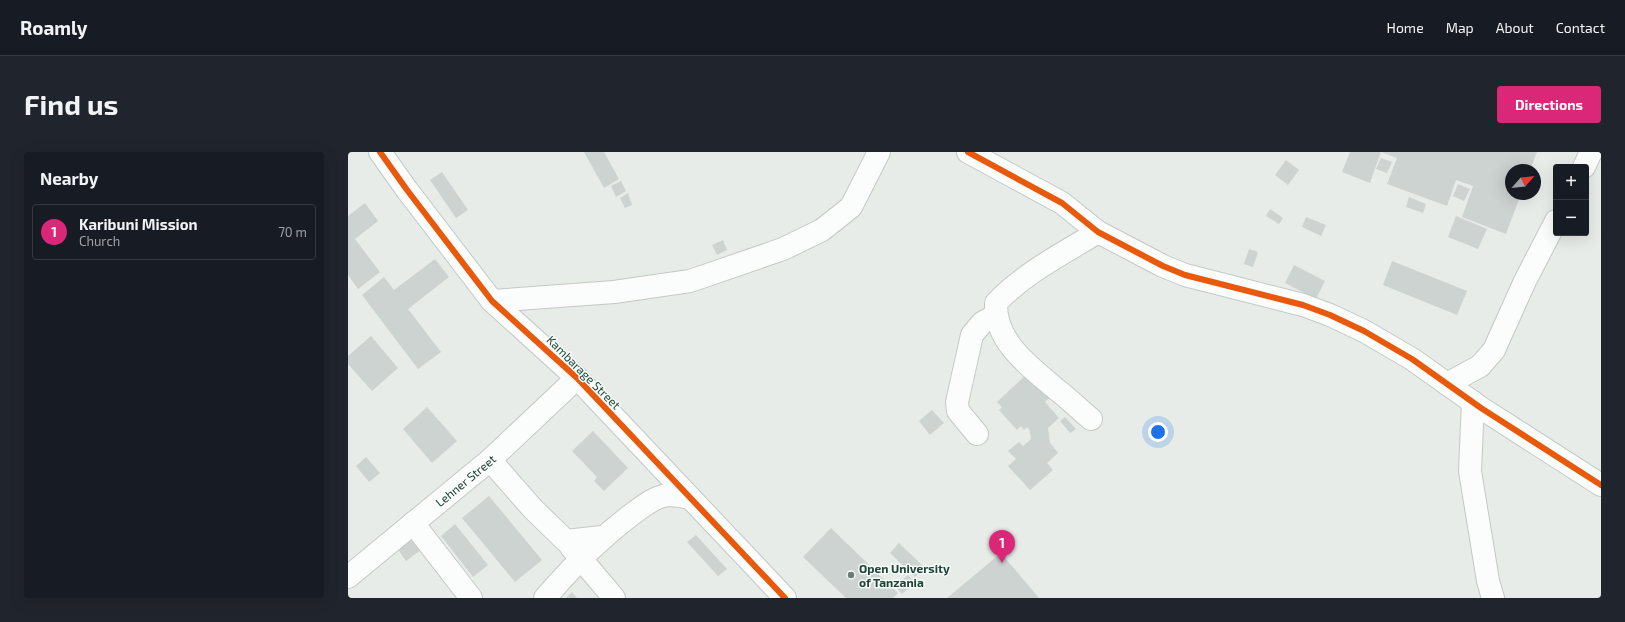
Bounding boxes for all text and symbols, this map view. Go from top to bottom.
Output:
text: Roamly [20,16,87,39]
text: Home [1387,19,1424,36]
text: Map [1446,19,1474,36]
text: About [1496,19,1534,36]
text: Contact [1556,19,1605,36]
button: Directions [1497,86,1601,123]
text: Find us [24,87,118,121]
north arrow [1505,164,1541,200]
map controls [1553,164,1589,236]
button: + [1553,164,1589,200]
text: Nearby [40,168,98,188]
button: − [1553,200,1589,236]
text: Karibuni Mission [79,215,198,233]
text: 1 [51,224,57,240]
text: 70 m [278,224,307,240]
text: Church [79,233,120,249]
street label: Kambarage Street [544,332,624,412]
your location [1148,422,1168,442]
street label: Lehner Street [432,451,499,509]
pin: 1 [989,530,1015,563]
place label: Open University of Tanzania [859,561,950,589]
marker: Open University of Tanzania [846,570,856,580]

